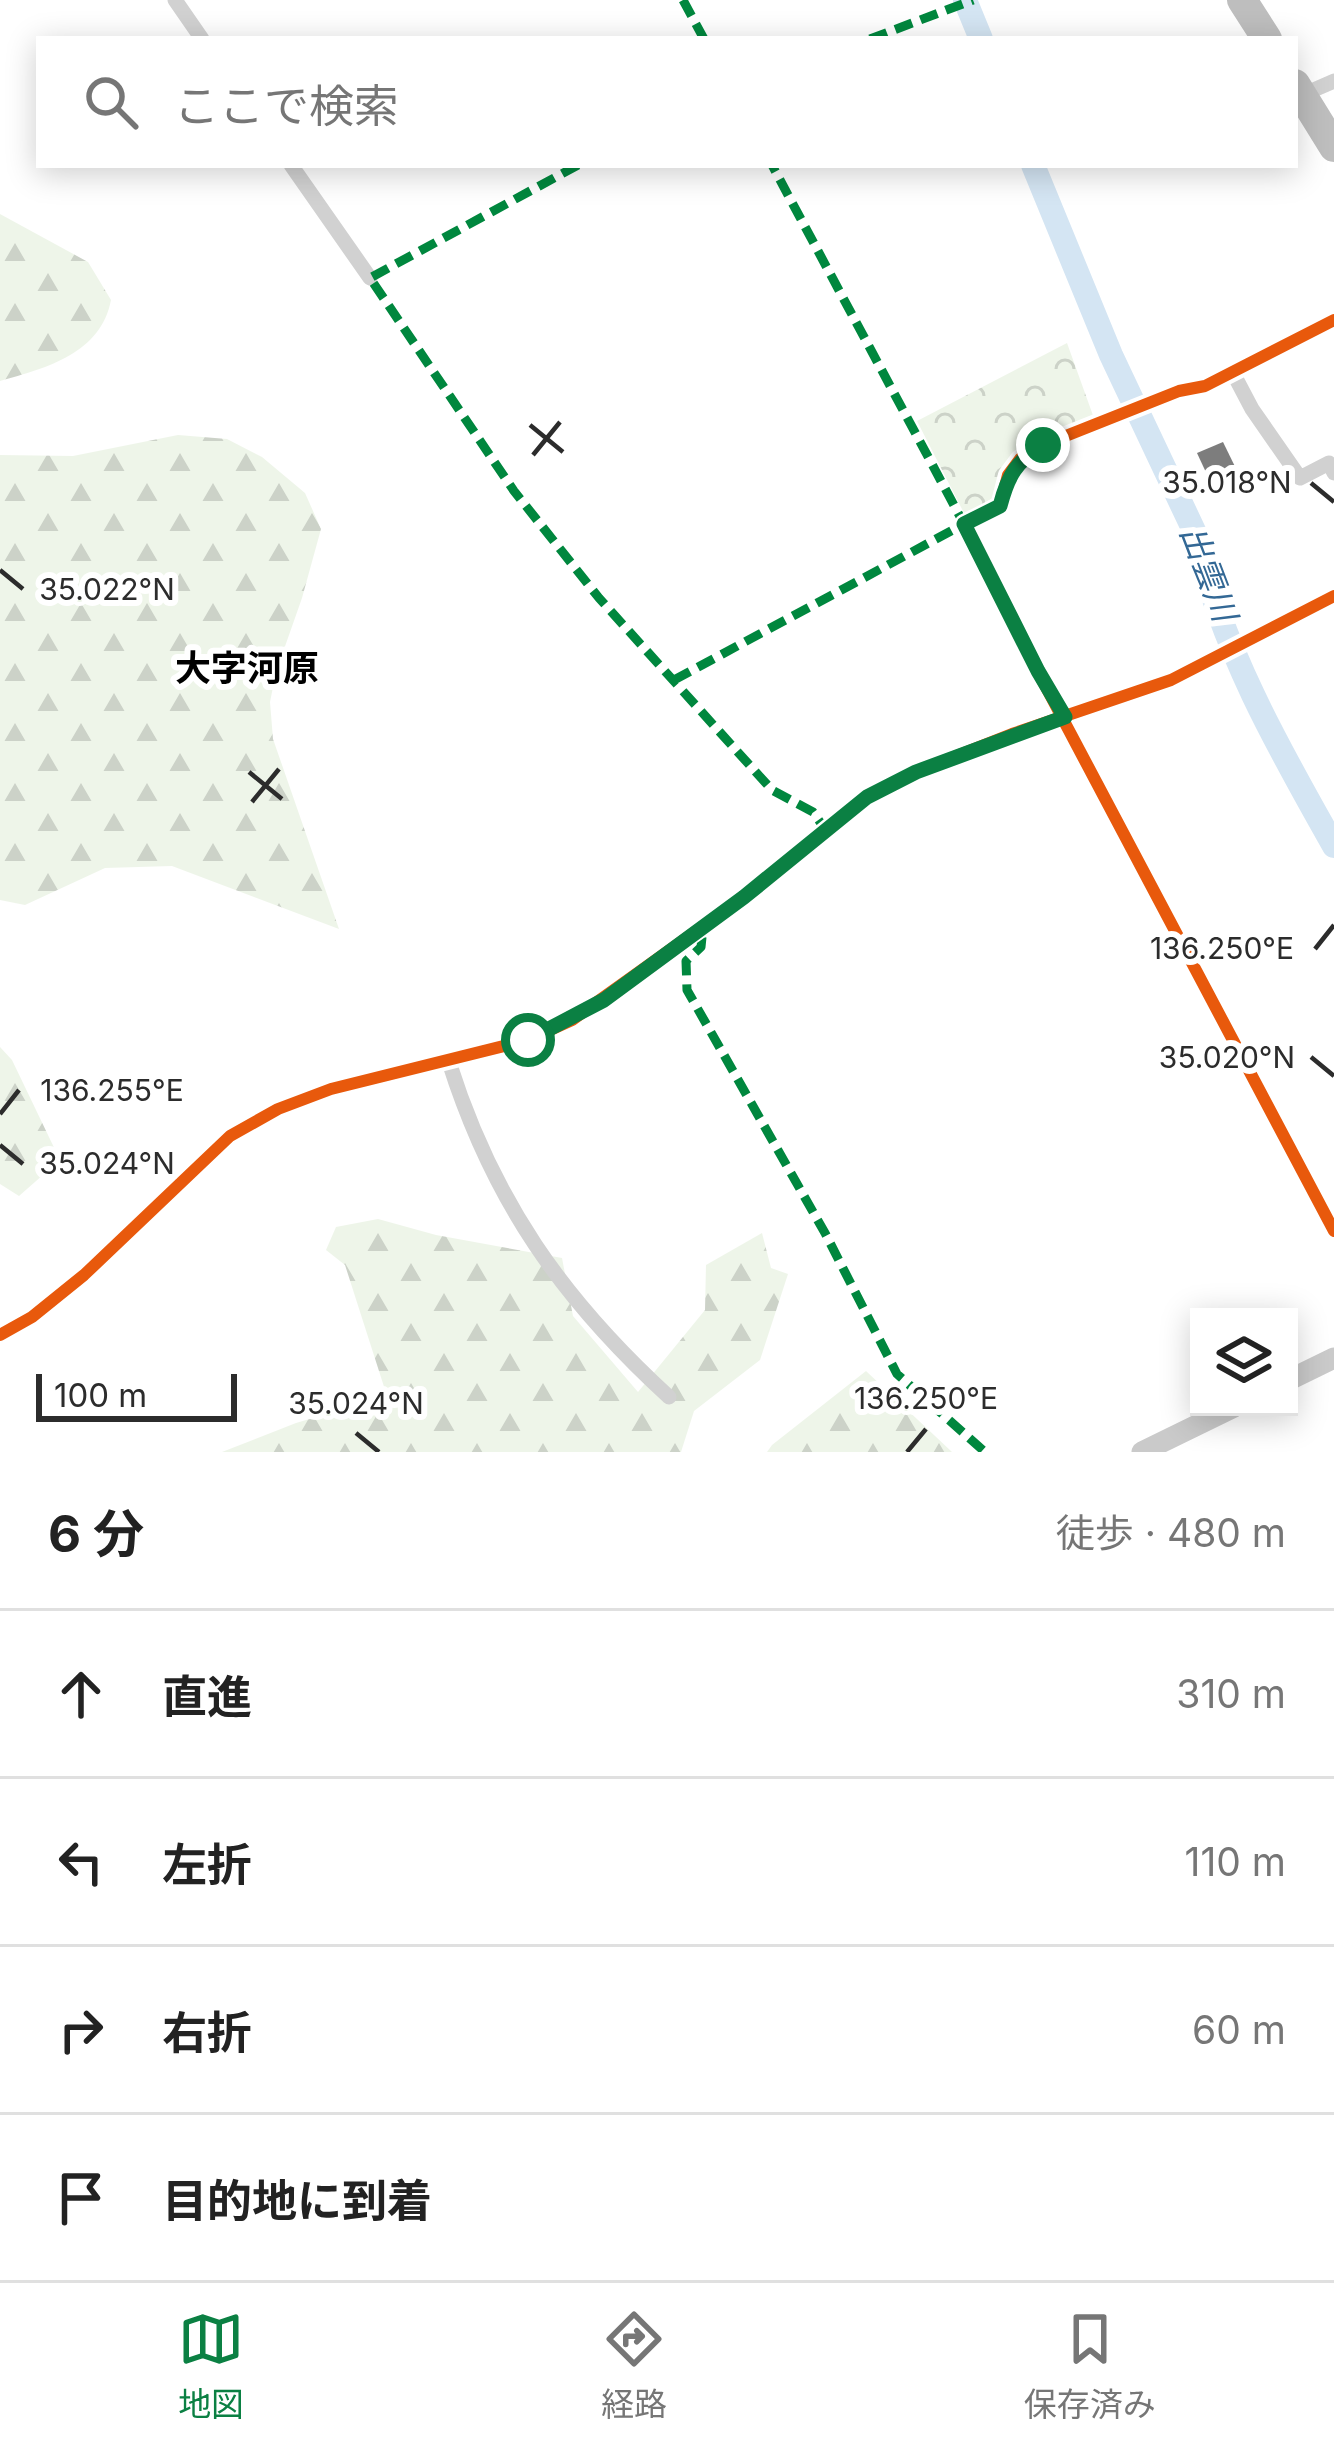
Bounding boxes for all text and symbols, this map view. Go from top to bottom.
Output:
search box [36,36,1298,168]
icon: search [78,69,144,135]
text: ここで検索 [174,78,399,133]
route end [1016,418,1070,472]
text: 35.018°N [1162,464,1292,500]
water label: 出雲川 [1173,520,1246,629]
text: 35.022°N [39,571,175,607]
district label: 大字河原 [175,646,319,690]
text: 136.250°E [1150,930,1294,966]
route start [501,1013,555,1067]
text: 35.020°N [1159,1039,1295,1075]
text: 136.255°E [40,1072,184,1108]
text: 35.024°N [39,1145,175,1181]
map controls [1190,1308,1298,1416]
button: layers [1190,1308,1298,1416]
scale bar [36,1368,237,1421]
text: 100 m [54,1375,147,1415]
text: 136.250°E [854,1380,998,1416]
text: 35.024°N [288,1385,424,1421]
text: 6 分 [48,1503,144,1564]
text: 徒歩 · 480 m [1056,1509,1286,1556]
icon: ahead [48,1661,114,1727]
text: 直進 [162,1669,252,1724]
text: 310 m [1176,1670,1286,1717]
icon: left [48,1829,114,1895]
text: 左折 [162,1837,252,1892]
text: 110 m [1185,1838,1286,1885]
icon: right [48,1997,114,2063]
text: 右折 [162,2005,252,2060]
text: 60 m [1192,2006,1286,2053]
icon: arrive [48,2165,114,2231]
text: 目的地に到着 [162,2173,432,2228]
tab: 地図 [178,2306,244,2426]
tab: 経路 [601,2306,667,2426]
tab: 保存済み [1024,2306,1156,2426]

